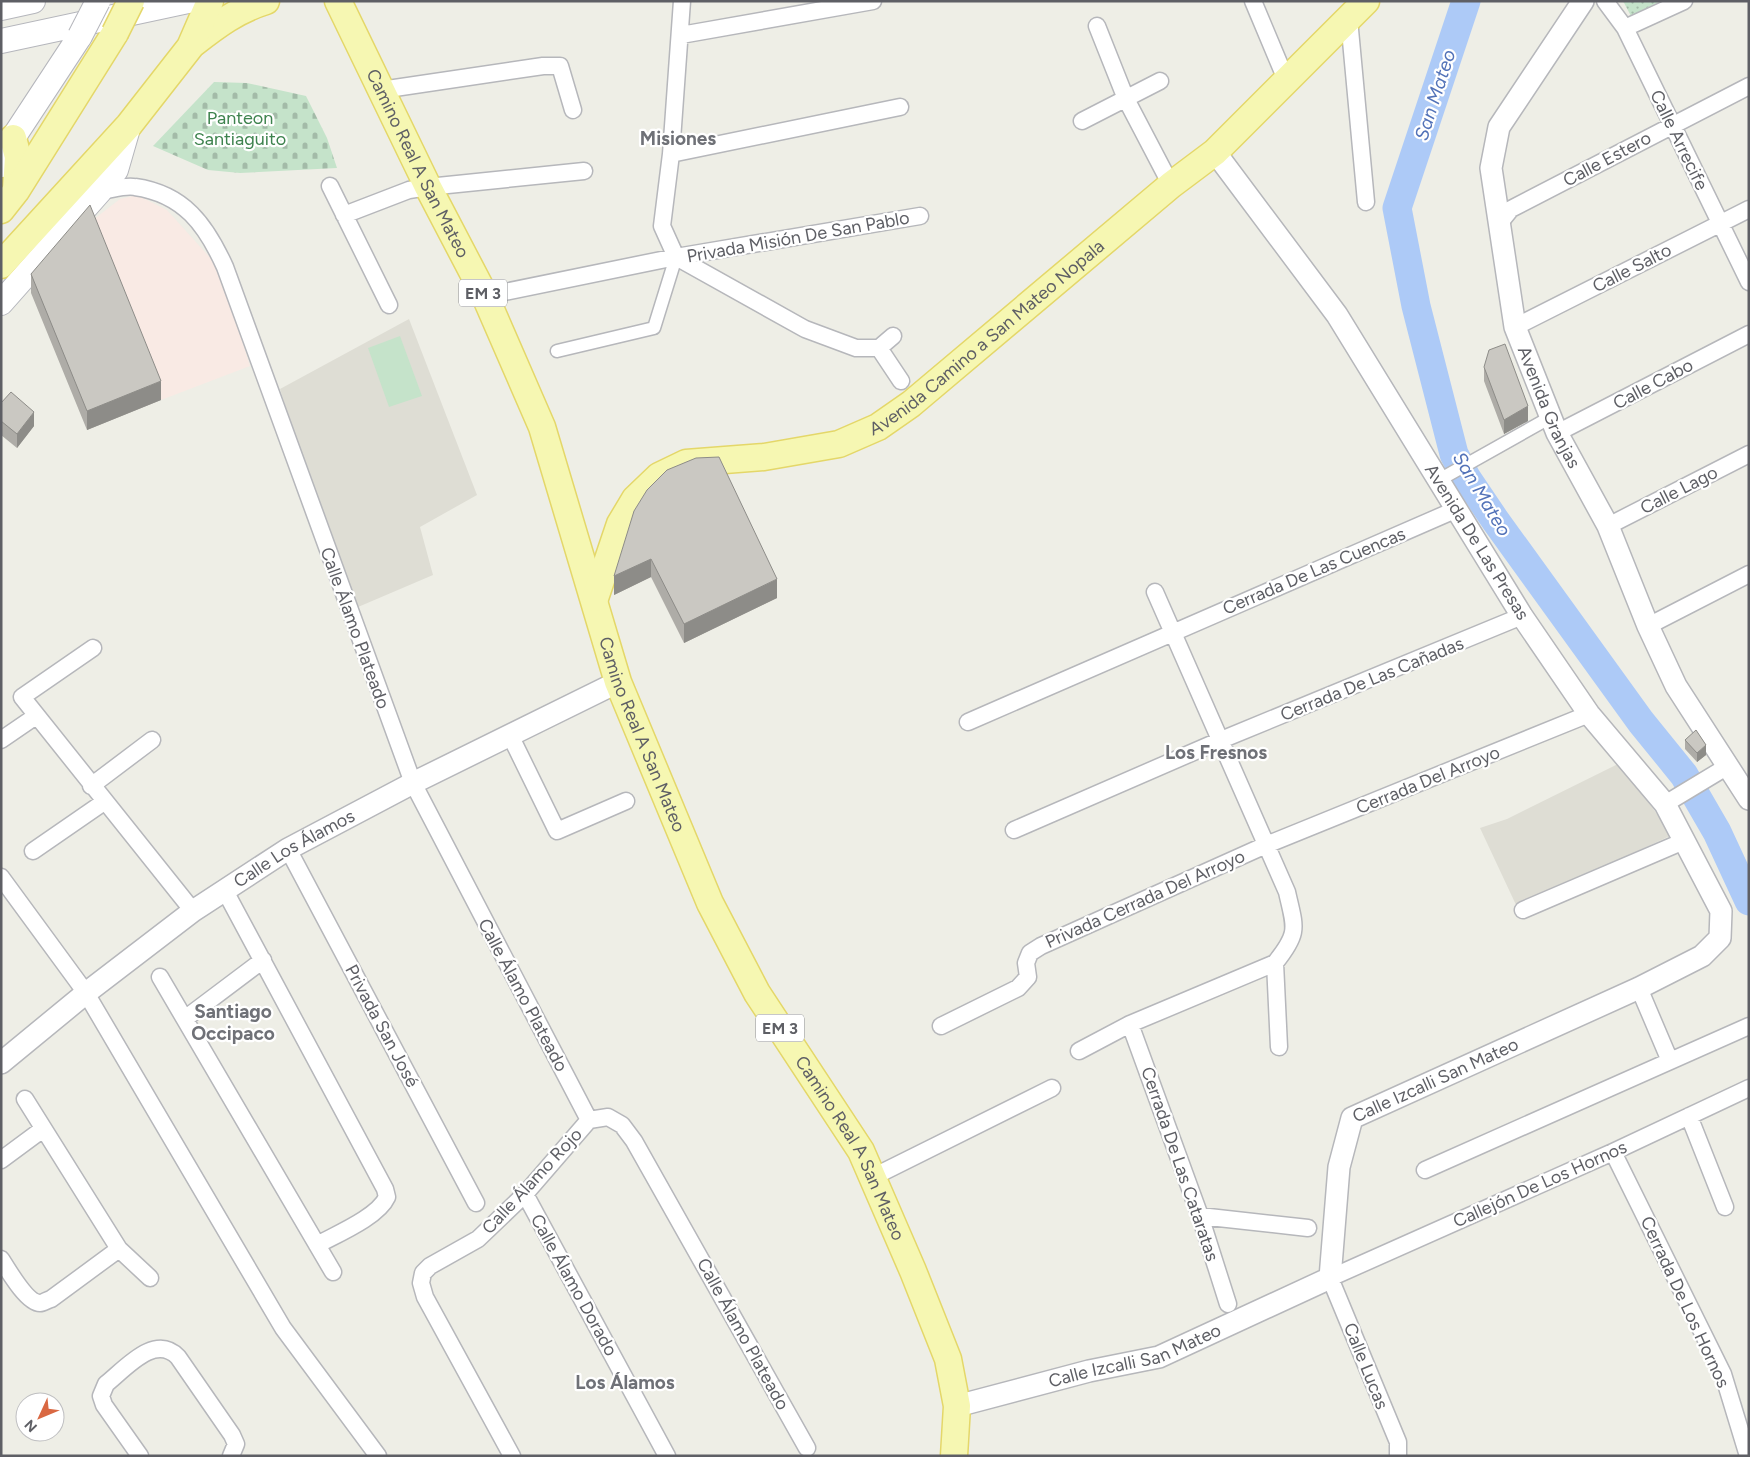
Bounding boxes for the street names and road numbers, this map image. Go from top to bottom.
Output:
street label: Camino Real A San Mateo [362,65,474,262]
street label: Calle Arrecife [1645,86,1713,194]
street label: Calle Estero [1559,127,1655,191]
street label: Privada Misión De San Pablo [685,207,911,267]
street label: Avenida Camino a San Mateo Nopala [866,235,1109,440]
street label: Calle Salto [1589,239,1675,297]
road number: EM 3 [459,280,507,306]
street label: Avenida Granjas [1513,343,1585,472]
street label: Calle Cabo [1609,354,1697,414]
street label: Avenida De Las Presas [1420,460,1534,624]
street label: Calle Lago [1637,461,1721,519]
street label: Cerrada De Las Cuencas [1219,522,1409,620]
street label: Calle Álamo Plateado [316,544,394,712]
street label: Cerrada De Las Cañadas [1277,632,1467,726]
street label: Camino Real A San Mateo [594,634,690,835]
street label: Cerrada Del Arroyo [1353,741,1503,819]
street label: Calle Los Álamos [230,805,359,892]
street label: Privada Cerrada Del Arroyo [1042,845,1248,953]
street label: Calle Álamo Plateado [473,915,573,1075]
street label: Privada San José [340,961,424,1091]
road number: EM 3 [756,1014,804,1042]
street label: Calle Izcalli San Mateo [1349,1033,1522,1127]
street label: Camino Real A San Mateo [790,1052,909,1244]
street label: Cerrada De Las Cataratas [1136,1064,1224,1264]
street label: Calle Álamo Rojo [477,1123,587,1239]
street label: Callejón De Los Hornos [1450,1136,1630,1232]
street label: Calle Álamo Dorado [526,1210,622,1360]
street label: Cerrada De Los Hornos [1636,1213,1734,1391]
street label: Calle Álamo Plateado [692,1254,794,1414]
street label: Calle Izcalli San Mateo [1046,1319,1224,1392]
street label: Calle Lucas [1339,1320,1393,1412]

